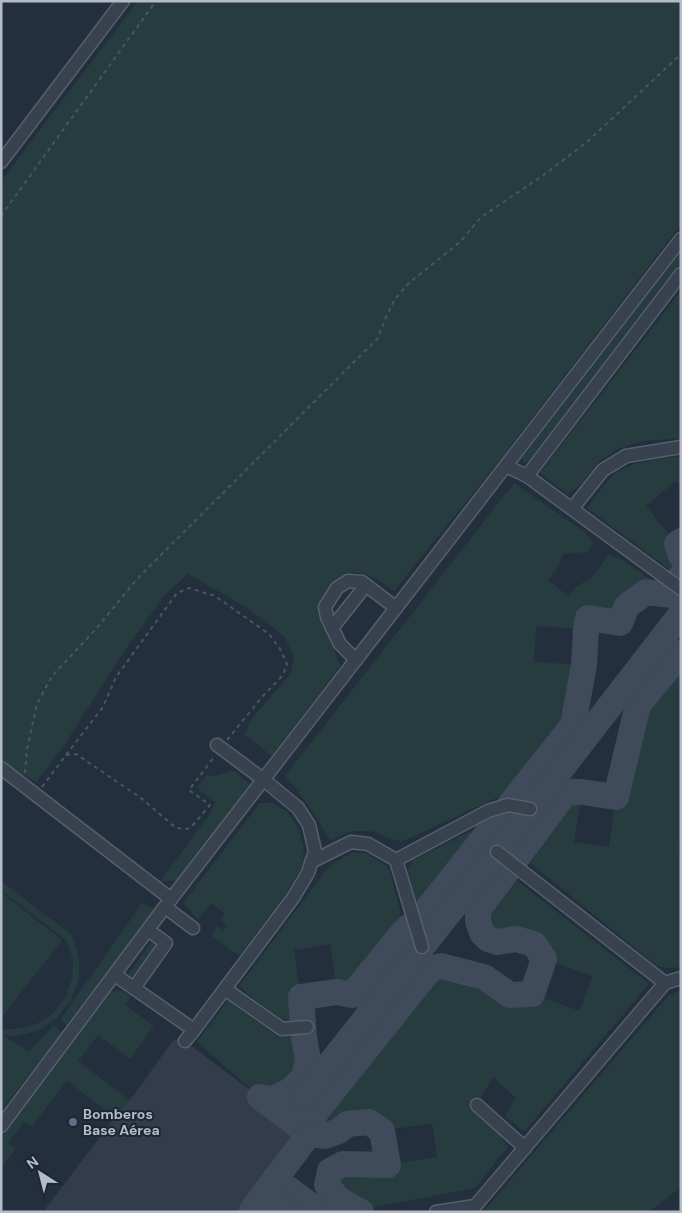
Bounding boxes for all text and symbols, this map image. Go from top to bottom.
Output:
place label: Bomberos Base Aérea [83,1105,160,1139]
marker: Bomberos Base Aérea [67,1116,79,1128]
north arrow [15,1148,65,1198]
text: N [23,1152,42,1173]

